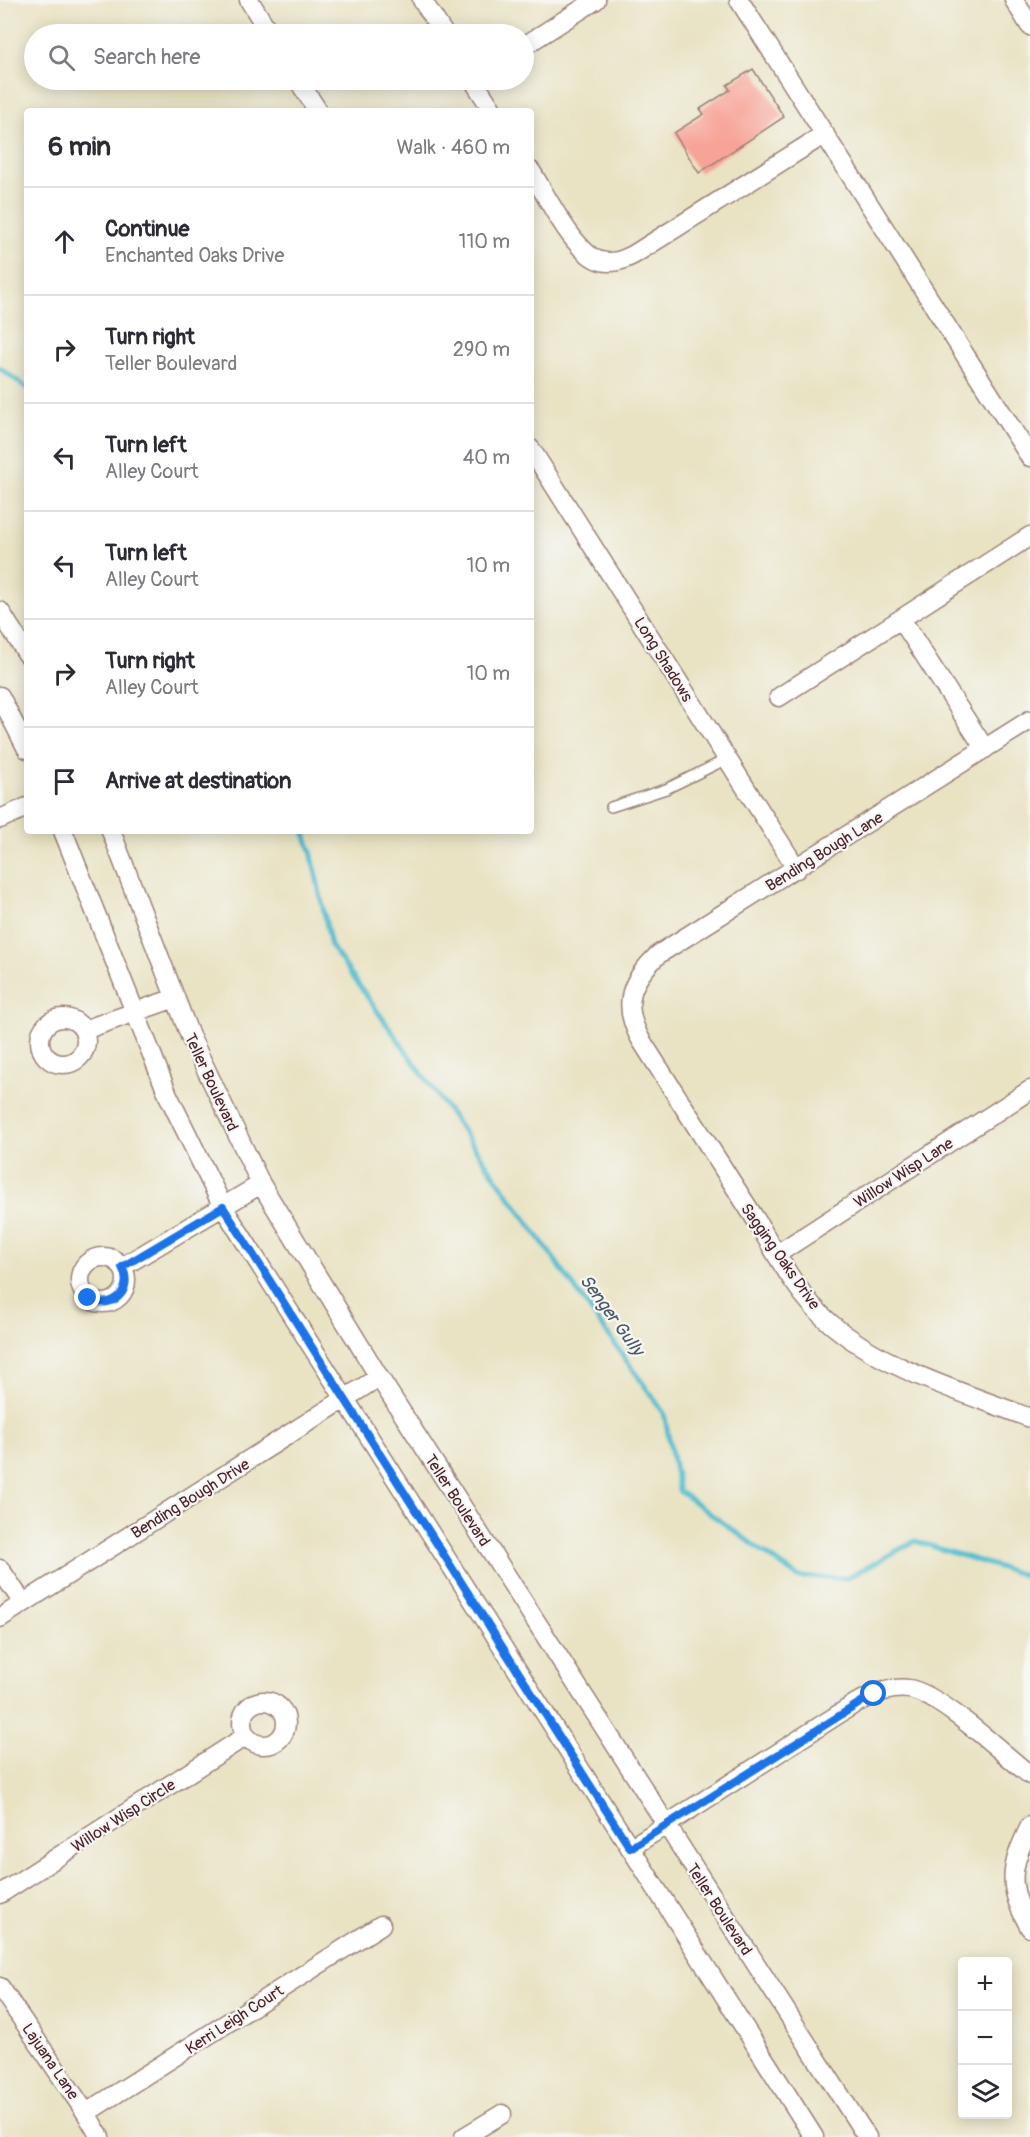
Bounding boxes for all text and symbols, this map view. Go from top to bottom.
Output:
search box [24,24,534,90]
icon: search [45,41,78,74]
text: Search here [93,43,200,71]
text: 6 min [48,131,111,163]
text: Walk · 460 m [396,135,510,160]
text: Continue [105,215,189,243]
icon: ahead [48,225,81,258]
text: 110 m [459,229,510,254]
text: Enchanted Oaks Drive [105,243,284,268]
text: Turn right [105,323,195,351]
icon: right [48,333,81,366]
text: 290 m [453,337,510,362]
text: Teller Boulevard [105,351,237,376]
text: Turn left [105,431,187,459]
icon: left [48,441,81,474]
text: 40 m [463,445,510,470]
text: Alley Court [105,459,199,484]
text: Turn left [105,539,187,567]
icon: left [48,549,81,582]
text: 10 m [466,553,510,578]
text: Alley Court [105,567,199,592]
street label: Long Shadows [629,613,697,706]
text: Turn right [105,647,195,675]
icon: right [48,657,81,690]
text: 10 m [466,661,510,686]
text: Alley Court [105,675,199,700]
icon: arrive [48,765,81,798]
text: Arrive at destination [105,767,291,795]
street label: Bending Bough Lane [762,808,887,896]
street label: Teller Boulevard [180,1030,243,1135]
street label: Willow Wisp Lane [850,1133,957,1212]
street label: Sagging Oaks Drive [736,1200,824,1314]
water label: Senger Gully [574,1270,650,1362]
route end [74,1284,100,1310]
street label: Teller Boulevard [420,1451,494,1550]
street label: Bending Bough Drive [128,1454,254,1543]
route start [860,1680,886,1706]
street label: Willow Wisp Circle [68,1775,179,1857]
street label: Teller Boulevard [682,1860,756,1959]
map controls [958,1957,1012,2119]
button: + [958,1957,1012,2011]
street label: Kerri Leigh Court [182,1980,288,2059]
button: − [958,2011,1012,2065]
street label: Lajuana Lane [17,2020,83,2104]
button: layers [958,2065,1012,2119]

